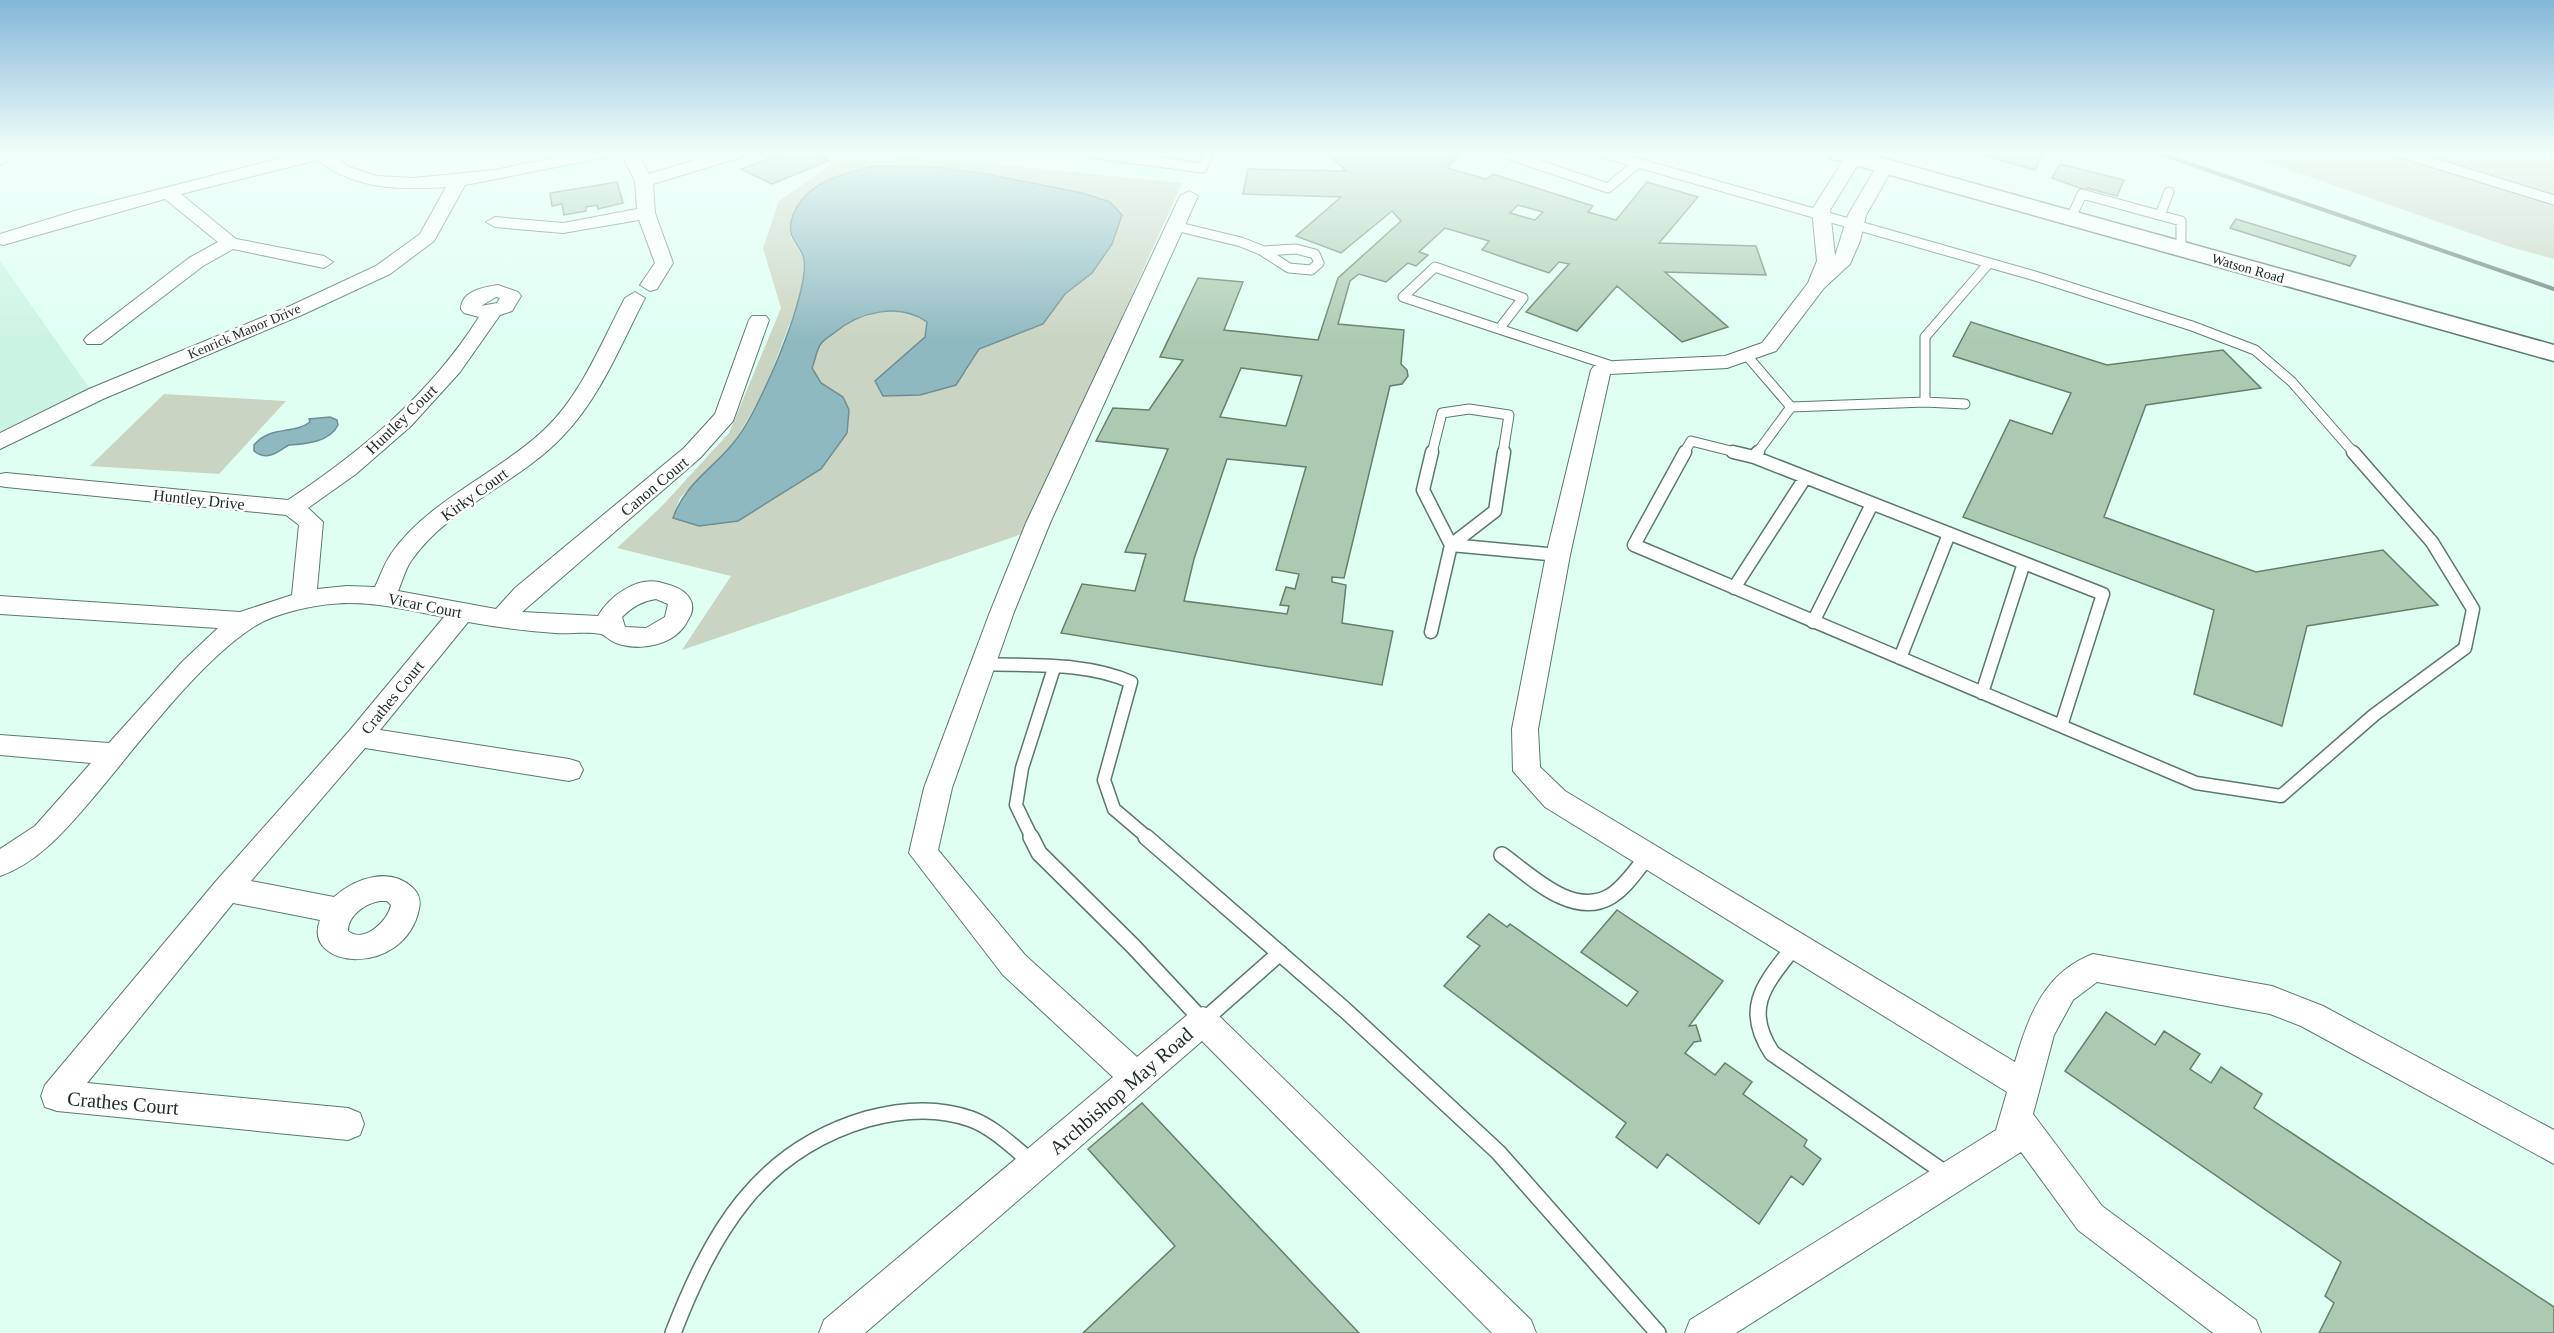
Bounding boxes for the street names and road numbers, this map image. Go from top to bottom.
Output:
street label: Watson Road [2210,251,2286,286]
street label: Kenrick Manor Drive [185,301,303,362]
street label: Huntley Court [362,381,441,458]
street label: Canon Court [617,453,692,519]
street label: Kirky Court [438,464,512,525]
street label: Huntley Drive [152,486,246,514]
street label: Vicar Court [386,590,464,621]
street label: Crathes Court [358,657,427,737]
street label: Archbishop May Road [1045,1023,1198,1160]
street label: Crathes Court [66,1087,180,1119]

